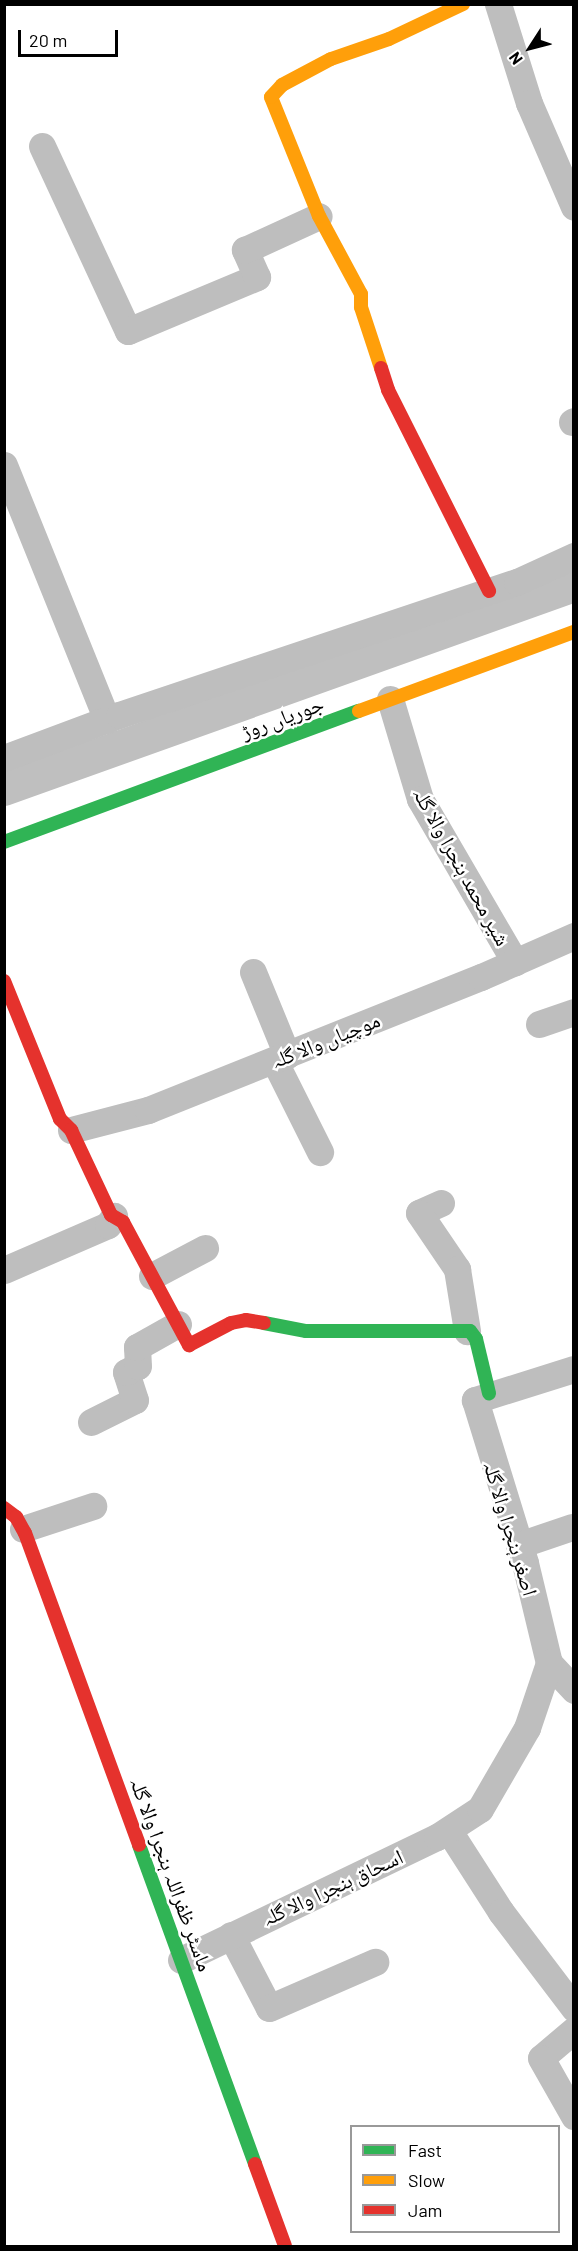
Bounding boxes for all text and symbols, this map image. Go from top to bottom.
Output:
scale bar [21,18,122,56]
north arrow [500,18,560,78]
text: 20 m [29,29,67,51]
text: N [504,49,526,69]
street label: جوریاں روڑ [237,690,327,744]
street label: شیر محمد ہنجرا والا گلہ [408,782,516,950]
street label: موچیاں والا گلہ [267,1007,383,1073]
street label: اصغر ہنجرا والا گلہ [478,1457,544,1599]
street label: ماسٹر ظفراللہ ہنجرا والا گلہ [125,1773,219,1975]
street label: اسحاق ہنجرا والا گلہ [257,1843,407,1931]
legend [350,2125,560,2233]
text: Fast [408,2139,442,2161]
text: Slow [408,2169,445,2191]
text: Jam [408,2199,442,2221]

